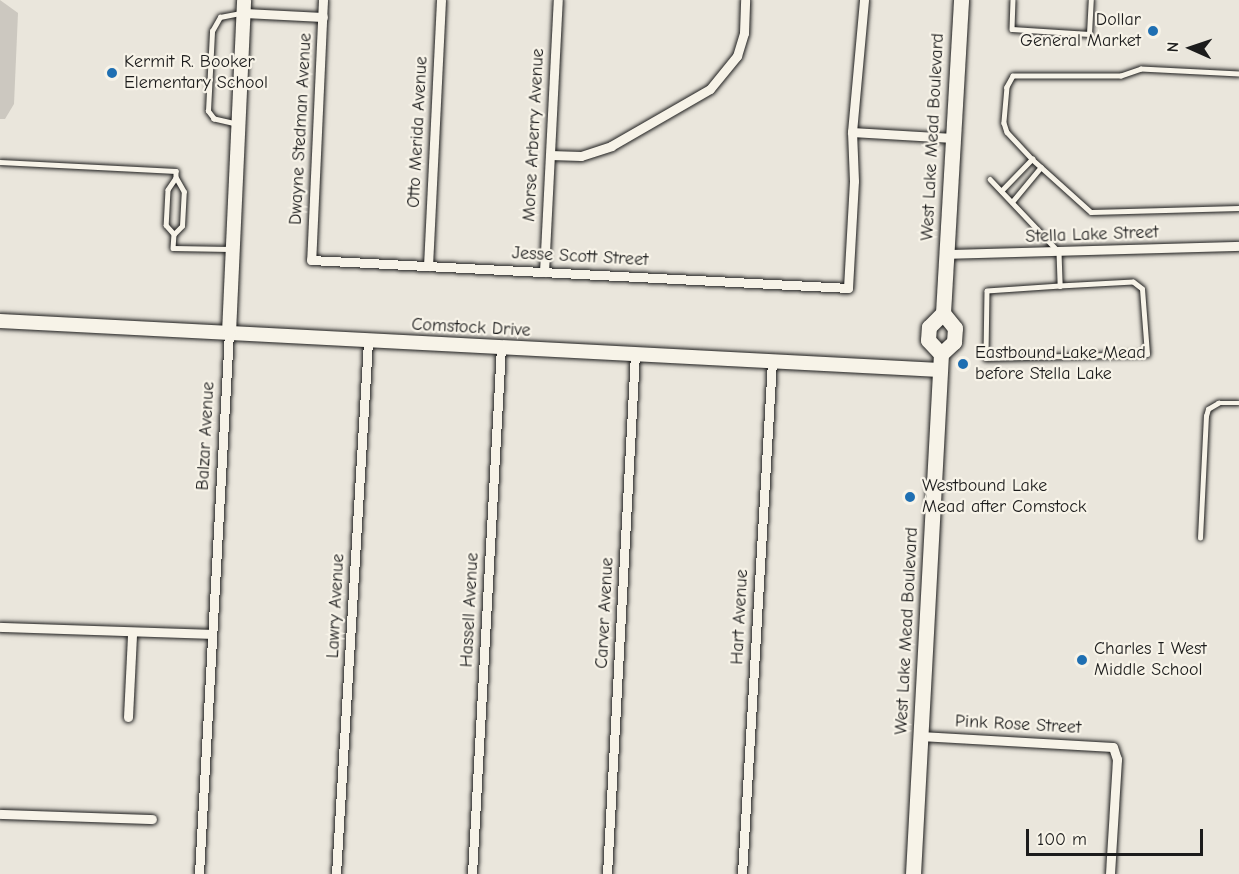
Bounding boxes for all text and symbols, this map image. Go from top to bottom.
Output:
place label: Dollar General Market [1020,10,1141,52]
north arrow [1161,18,1221,78]
marker: Dollar General Market [1146,24,1160,38]
street label: Dwayne Stedman Avenue [285,32,317,226]
street label: West Lake Mead Boulevard [917,33,949,241]
text: N [1164,41,1182,53]
street label: Morse Arberry Avenue [519,48,549,222]
place label: Kermit R. Booker Elementary School [124,52,268,94]
street label: Otto Merida Avenue [403,56,433,208]
marker: Kermit R. Booker Elementary School [105,66,119,80]
street label: Stella Lake Street [1025,222,1159,248]
street label: Jesse Scott Street [511,243,649,271]
street label: Comstock Drive [411,314,531,342]
place label: Eastbound Lake Mead before Stella Lake [975,343,1146,386]
marker: Eastbound Lake Mead before Stella Lake [956,357,970,371]
street label: Balzar Avenue [192,381,220,491]
place label: Westbound Lake Mead after Comstock [922,476,1087,518]
marker: Westbound Lake Mead after Comstock [903,490,917,504]
street label: West Lake Mead Boulevard [891,527,923,735]
street label: Hassell Avenue [456,552,484,668]
street label: Lawry Avenue [322,553,350,659]
street label: Carver Avenue [591,557,619,669]
street label: Hart Avenue [727,569,753,665]
place label: Charles I West Middle School [1094,639,1207,682]
marker: Charles I West Middle School [1075,653,1089,667]
street label: Pink Rose Street [954,711,1082,739]
scale bar [1029,817,1206,855]
text: 100 m [1037,829,1087,850]

